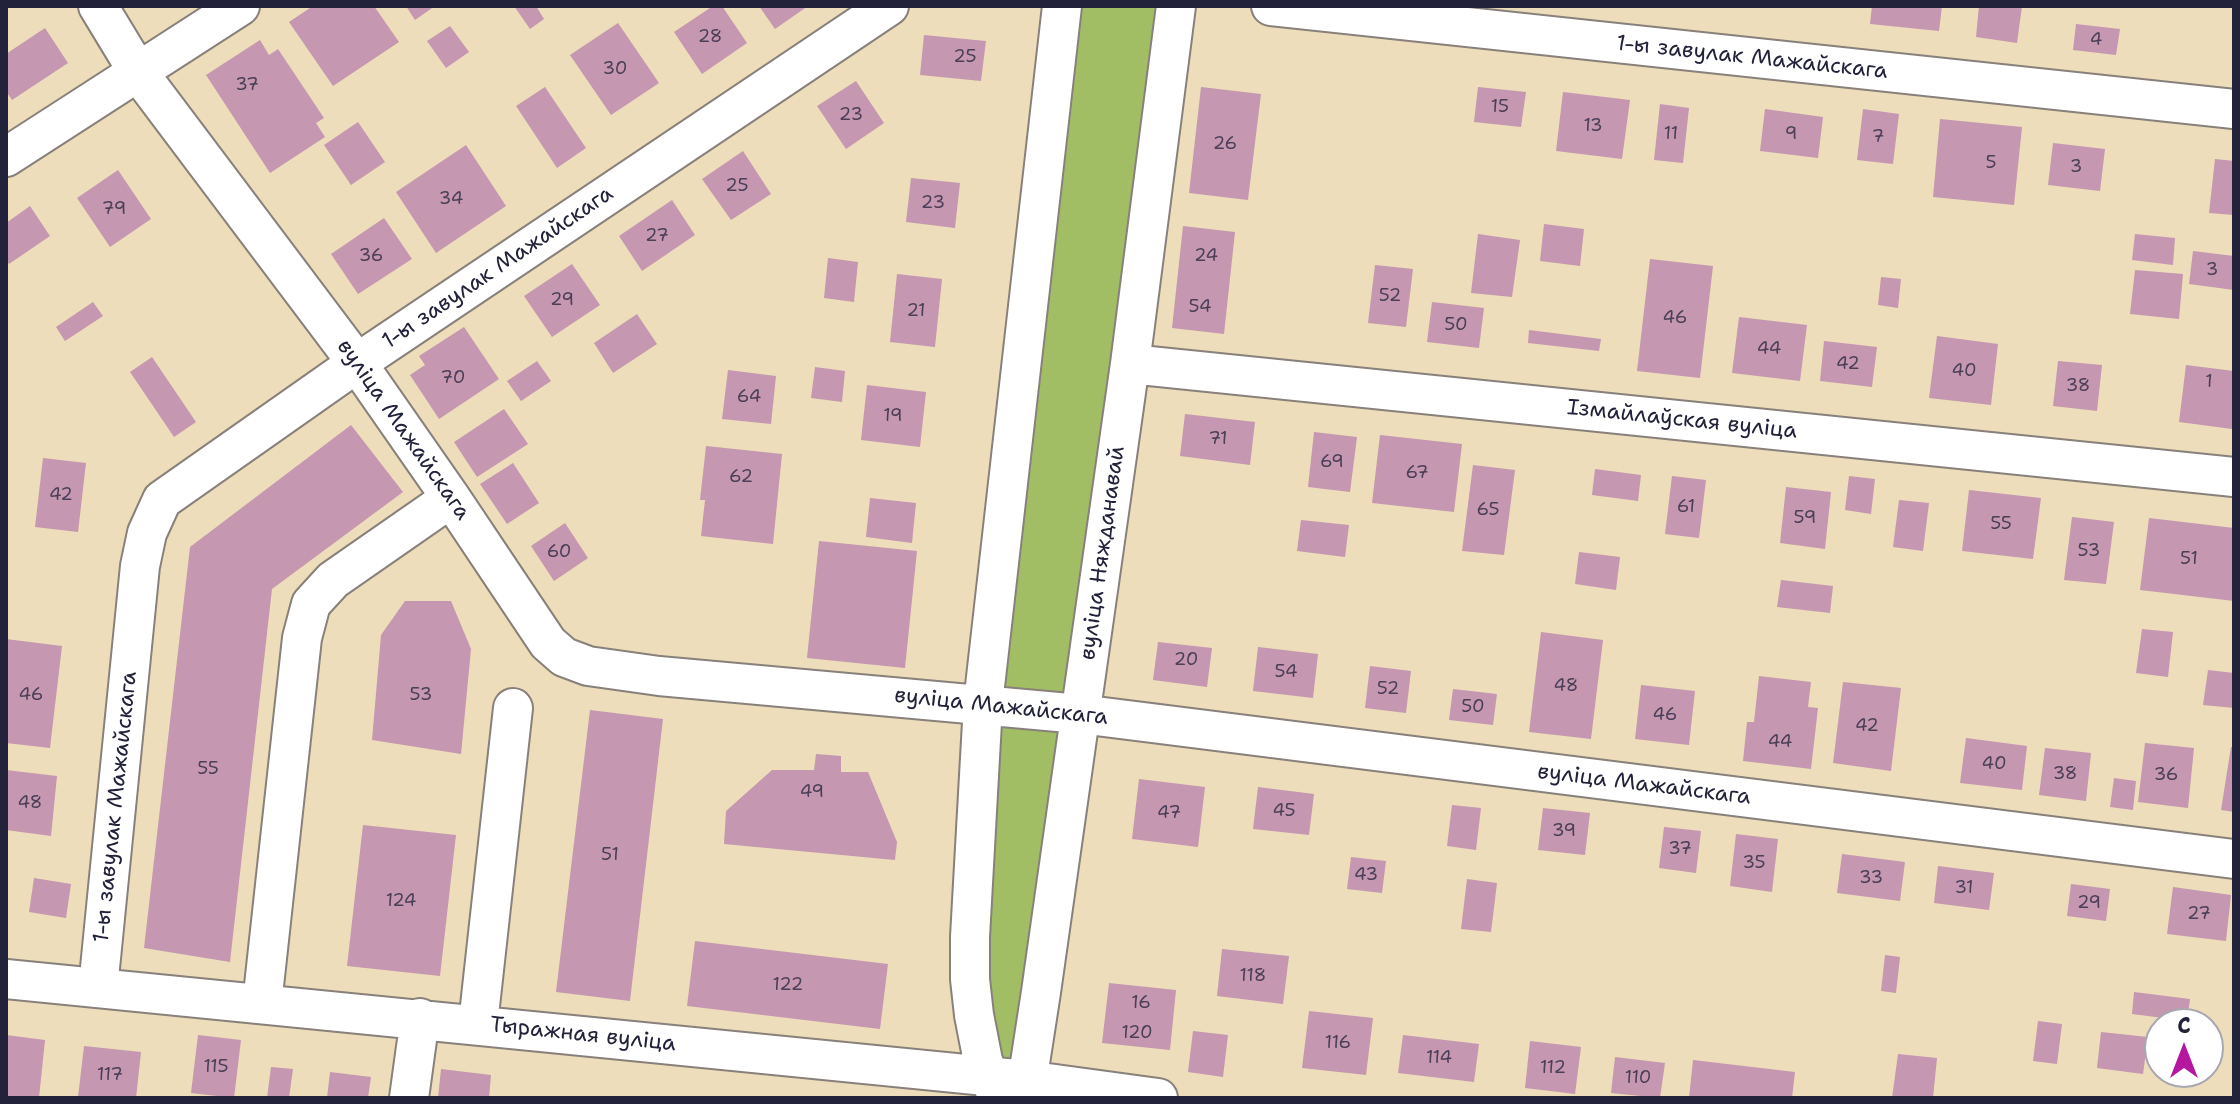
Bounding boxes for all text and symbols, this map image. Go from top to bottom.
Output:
house number: 28 [698,26,722,48]
house number: 4 [2090,29,2102,51]
street label: 1-ы завулак Мажайскага [1615,31,1889,85]
house number: 25 [953,46,977,68]
house number: 30 [603,58,627,80]
house number: 37 [235,74,259,96]
house number: 15 [1491,96,1509,118]
house number: 23 [839,104,863,126]
house number: 13 [1583,115,1603,137]
house number: 11 [1664,123,1678,145]
house number: 9 [1785,123,1797,145]
house number: 7 [1872,126,1884,148]
house number: 26 [1213,133,1237,155]
house number: 5 [1985,152,1997,174]
house number: 3 [2070,156,2082,178]
house number: 25 [725,175,749,197]
street label: 1-ы завулак Мажайскага [378,181,618,355]
house number: 34 [439,188,463,210]
house number: 23 [921,192,945,214]
house number: 79 [102,198,126,220]
house number: 27 [645,225,669,247]
house number: 36 [359,245,383,267]
house number: 24 [1194,245,1218,267]
house number: 3 [2206,259,2218,281]
house number: 52 [1379,285,1401,307]
house number: 29 [550,289,574,311]
house number: 54 [1188,296,1212,318]
house number: 21 [906,300,926,322]
house number: 46 [1663,307,1687,329]
house number: 50 [1444,314,1468,336]
street label: вуліца Мажайскага [331,335,475,525]
house number: 44 [1757,338,1781,360]
house number: 42 [1836,353,1860,375]
house number: 40 [1951,360,1977,382]
house number: 70 [441,367,465,389]
house number: 1 [2205,371,2213,393]
house number: 38 [2066,375,2090,397]
house number: 64 [737,386,761,408]
street label: Ізмайлаўская вуліца [1566,395,1798,445]
house number: 19 [883,405,903,427]
house number: 71 [1208,428,1228,450]
street label: вуліца Няжданавай [1075,444,1131,662]
house number: 69 [1320,451,1344,473]
house number: 67 [1405,462,1429,484]
house number: 62 [729,466,753,488]
house number: 42 [49,484,73,506]
house number: 61 [1677,496,1695,518]
house number: 65 [1477,499,1499,521]
house number: 59 [1794,507,1816,529]
house number: 55 [1990,513,2012,535]
house number: 53 [2078,540,2100,562]
house number: 60 [547,541,571,563]
house number: 51 [2180,548,2198,570]
house number: 20 [1174,649,1198,671]
house number: 54 [1274,661,1298,683]
street label: 1-ы завулак Мажайскага [89,670,143,944]
house number: 48 [1554,675,1578,697]
house number: 52 [1377,678,1399,700]
street label: вуліца Мажайскага [893,683,1109,731]
house number: 46 [19,684,43,706]
house number: 53 [410,684,432,706]
house number: 50 [1461,696,1485,718]
house number: 46 [1653,704,1677,726]
house number: 42 [1855,715,1879,737]
house number: 44 [1768,731,1792,753]
house number: 40 [1981,753,2007,775]
house number: 55 [197,758,219,780]
street label: вуліца Мажайскага [1536,759,1752,811]
house number: 38 [2053,763,2077,785]
house number: 36 [2154,764,2178,786]
house number: 49 [800,781,824,803]
house number: 48 [18,792,42,814]
house number: 45 [1272,800,1296,822]
house number: 47 [1157,802,1181,824]
house number: 39 [1552,820,1576,842]
house number: 37 [1668,838,1692,860]
house number: 51 [601,844,619,866]
house number: 35 [1742,852,1766,874]
house number: 43 [1354,864,1378,886]
house number: 33 [1859,867,1883,889]
house number: 31 [1954,877,1974,899]
house number: 124 [386,890,416,912]
house number: 29 [2077,892,2101,914]
house number: 27 [2187,903,2211,925]
house number: 118 [1240,965,1266,987]
house number: 122 [773,974,803,996]
house number: 16 [1131,992,1151,1014]
north arrow [2144,1008,2224,1088]
text: С [2177,1011,2191,1040]
street label: Тыражная вуліца [489,1012,677,1058]
house number: 120 [1121,1022,1153,1044]
house number: 116 [1325,1032,1351,1054]
house number: 114 [1426,1047,1452,1069]
house number: 115 [203,1056,229,1078]
house number: 112 [1540,1057,1566,1079]
house number: 117 [97,1064,123,1086]
house number: 110 [1625,1067,1651,1089]

